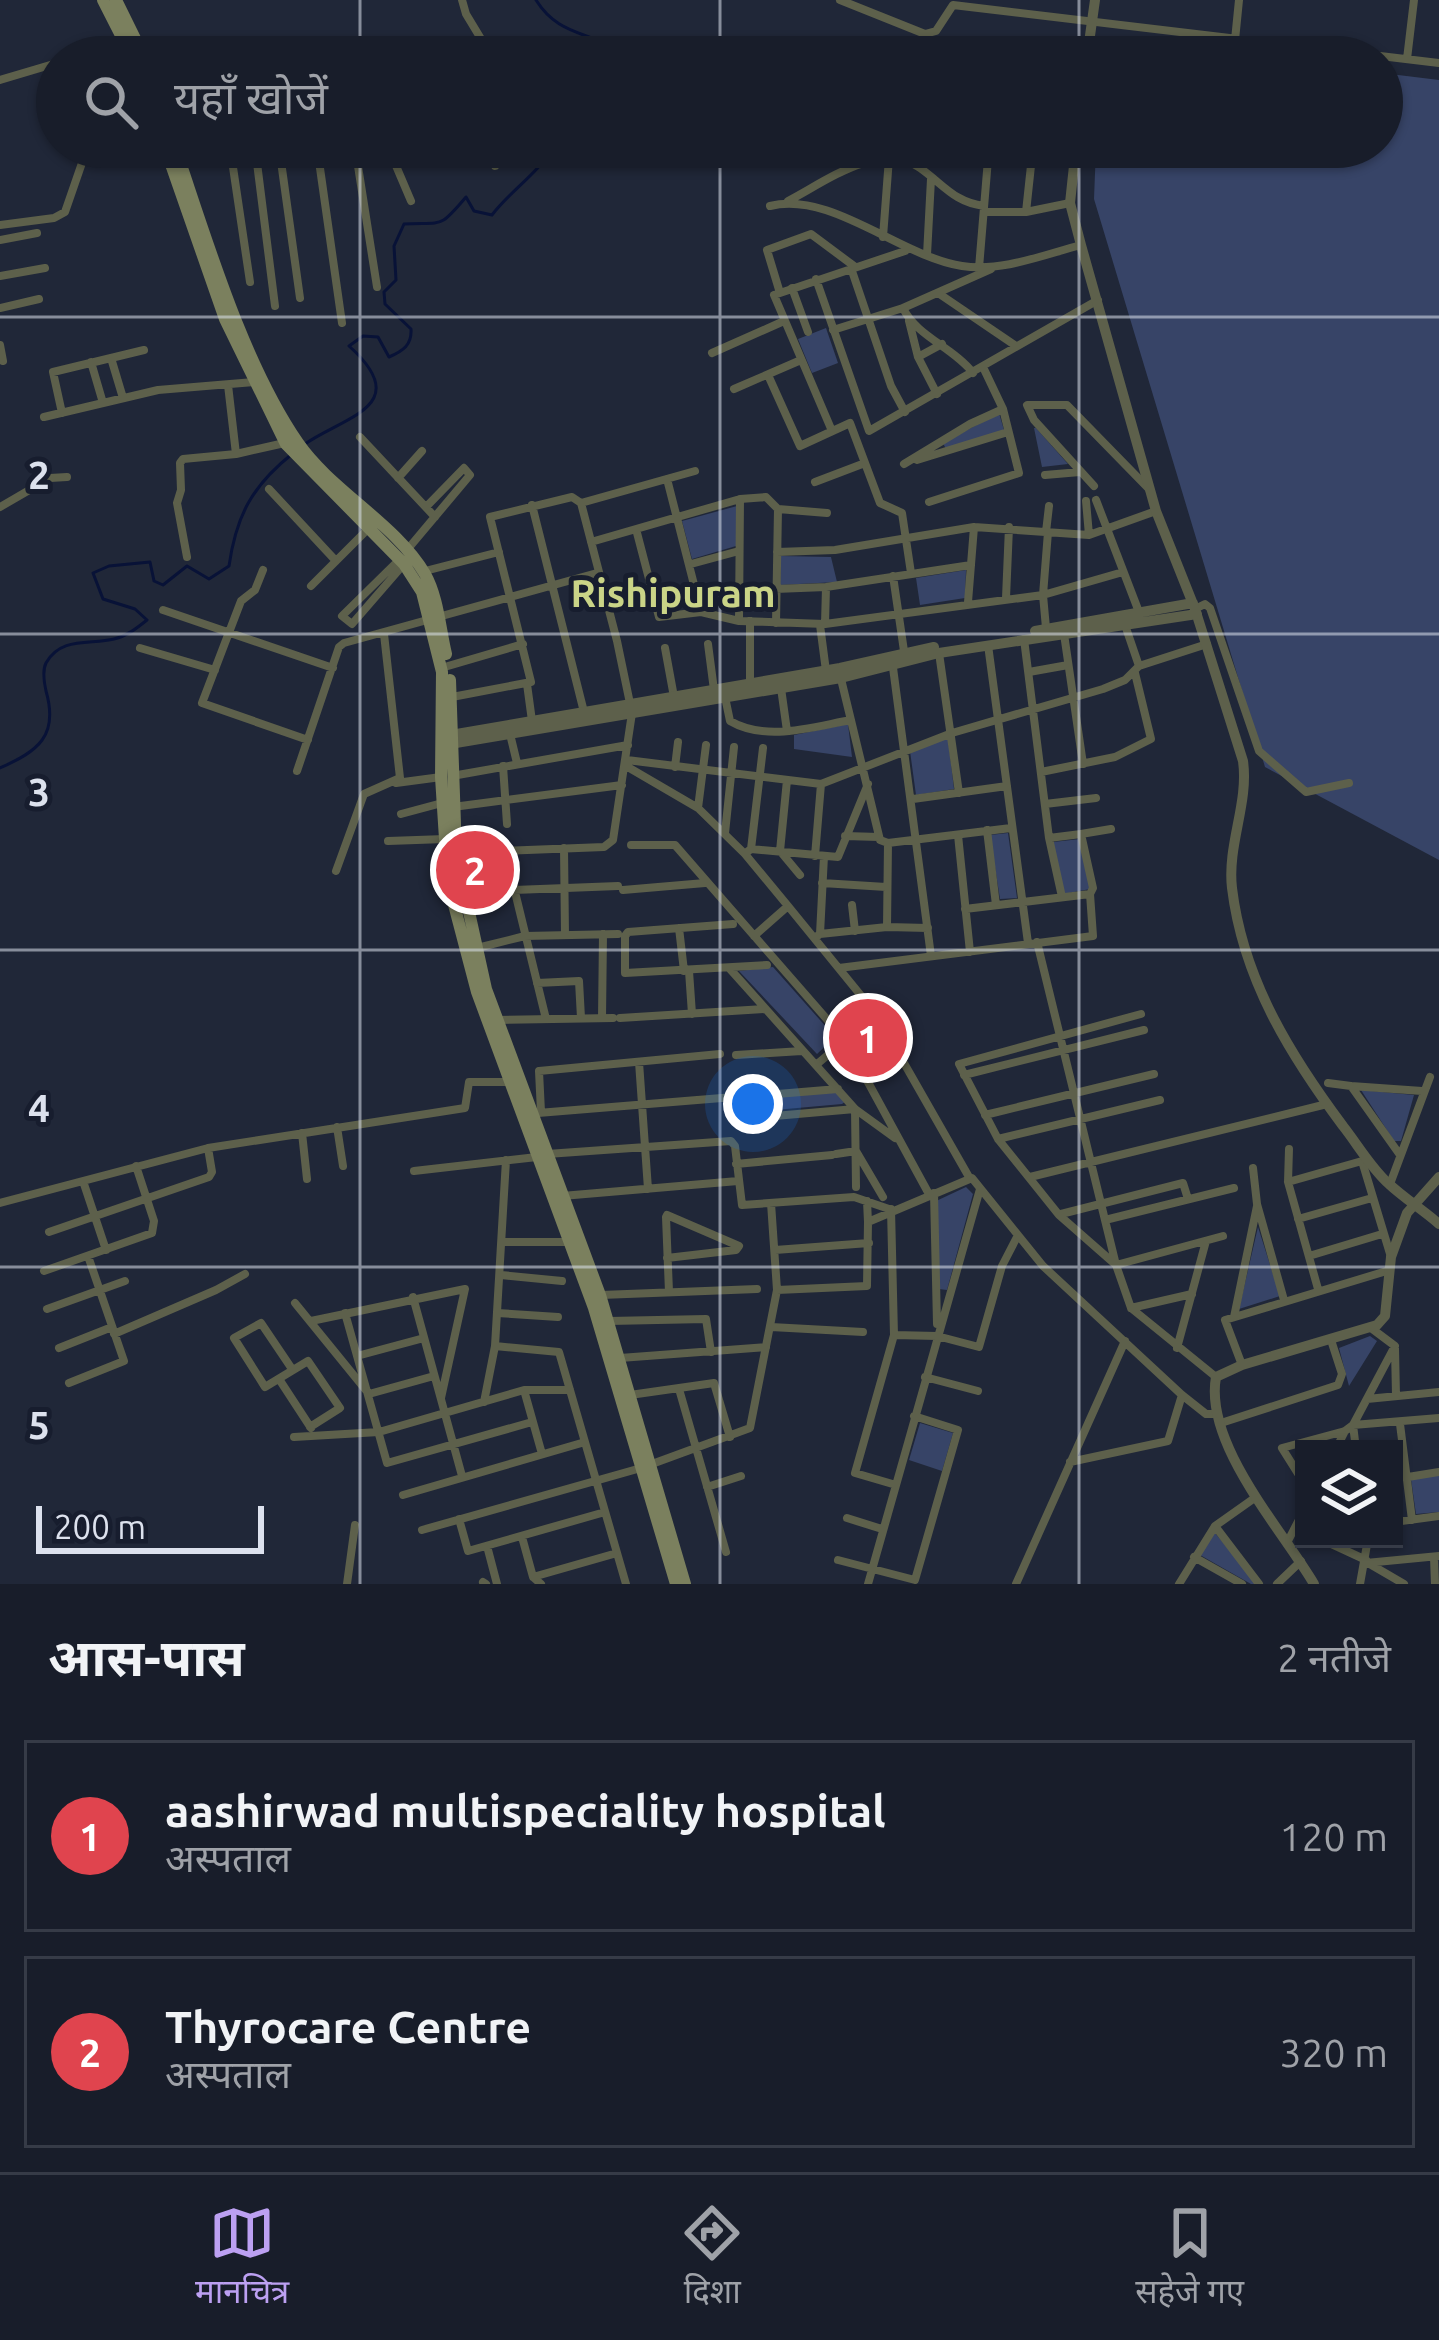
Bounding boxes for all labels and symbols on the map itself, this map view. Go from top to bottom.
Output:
text: 2 [28,453,50,496]
district label: Rishipuram [570,571,776,614]
text: 3 [28,770,50,813]
pin: 2 [436,825,514,915]
pin: 1 [829,993,907,1083]
your location [723,1074,783,1134]
text: 4 [28,1086,50,1129]
text: 5 [28,1403,50,1446]
scale bar [36,1500,264,1553]

